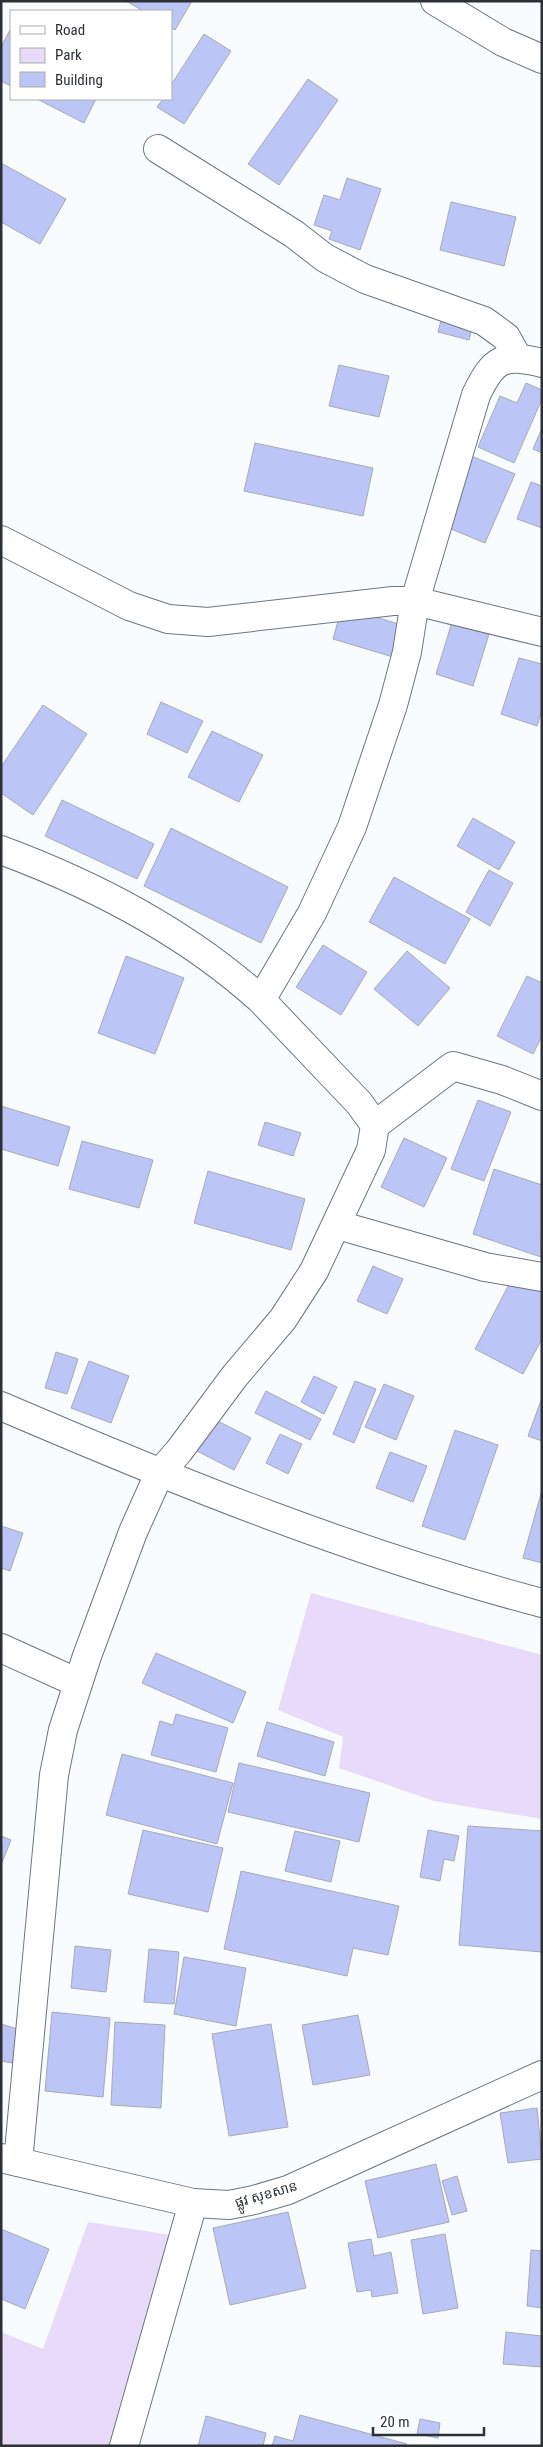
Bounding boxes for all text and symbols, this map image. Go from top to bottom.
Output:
legend [10,10,172,100]
text: Road [55,21,85,39]
text: Park [55,46,82,64]
text: Building [55,71,103,89]
street label: ផ្លូវ សុខសាន [233,2177,300,2215]
scale bar [373,2404,484,2436]
text: 20 m [380,2413,410,2431]

